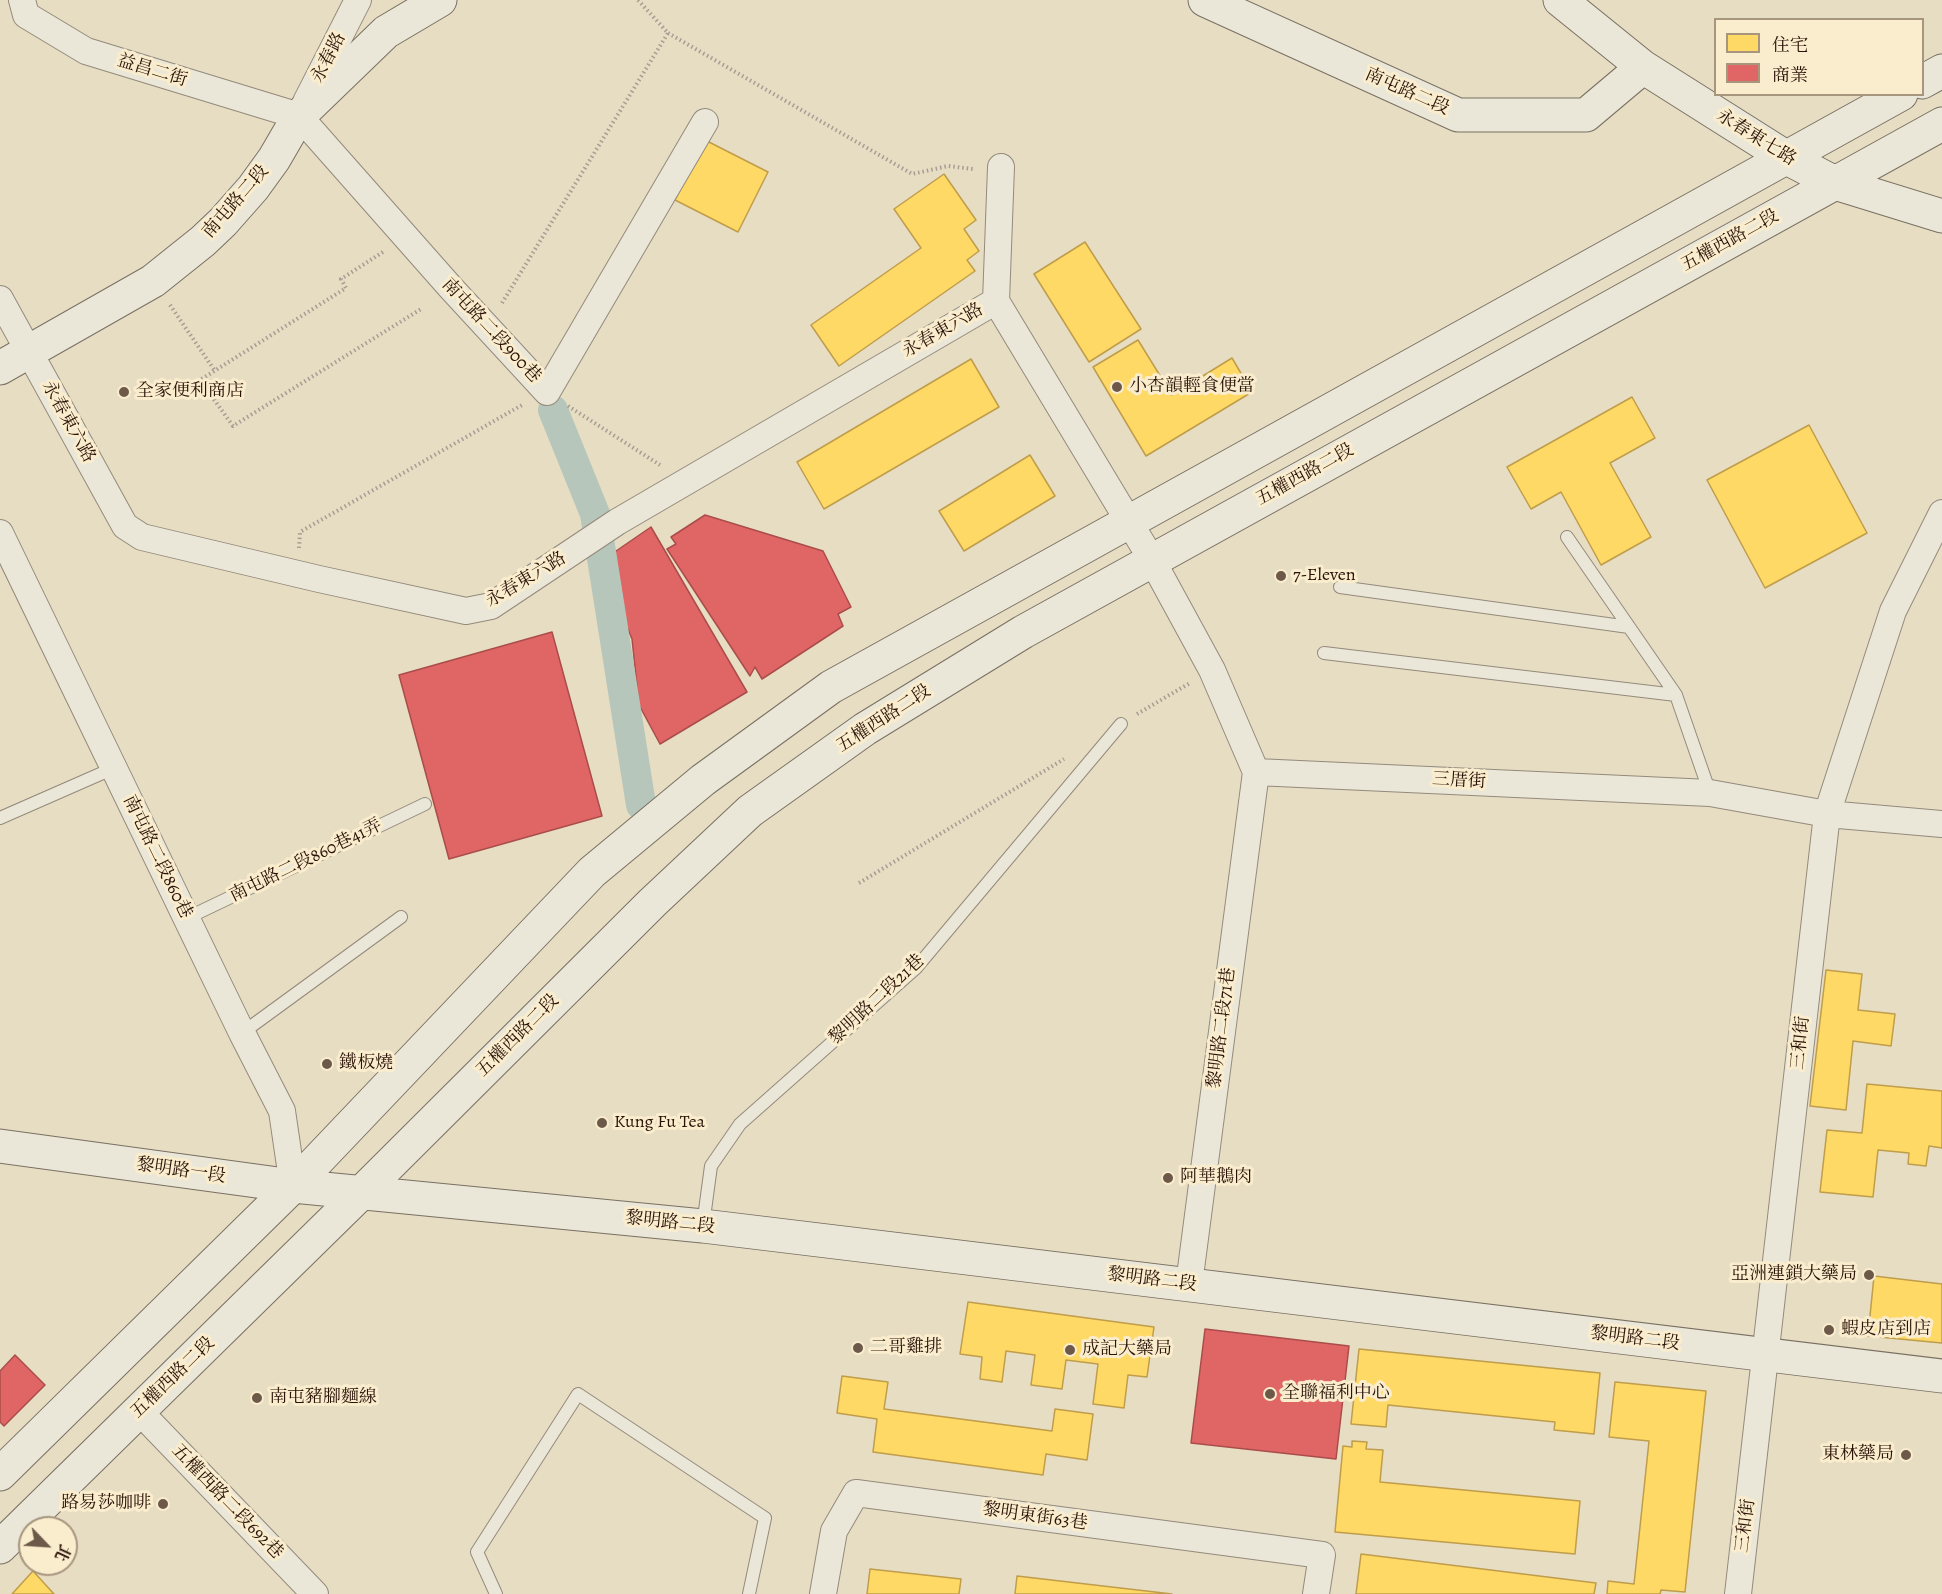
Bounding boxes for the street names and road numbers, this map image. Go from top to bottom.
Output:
street label: 永春路 [307,29,351,87]
street label: 益昌二街 [114,50,190,92]
street label: 南屯路二段 [1361,64,1453,120]
street label: 永春東七路 [1712,105,1800,171]
street label: 南屯路二段 [198,161,274,243]
street label: 五權西路二段 [1678,205,1782,277]
street label: 南屯路二段900巷 [437,274,545,388]
street label: 永春東六路 [899,299,987,363]
street label: 永春東六路 [37,377,99,467]
street label: 五權西路二段 [1253,439,1357,511]
street label: 永春東六路 [482,548,570,612]
street label: 五權西路二段 [833,681,935,757]
street label: 三厝街 [1431,769,1487,793]
street label: 南屯路二段860巷 [118,792,196,922]
street label: 南屯路二段860巷41弄 [226,815,386,907]
street label: 黎明路二段21巷 [825,950,929,1050]
street label: 黎明路二段71巷 [1204,966,1240,1090]
street label: 五權西路二段 [472,990,564,1082]
street label: 三和街 [1787,1015,1815,1071]
street label: 黎明路一段 [135,1154,227,1188]
street label: 黎明路二段 [624,1208,716,1238]
street label: 黎明路二段 [1106,1264,1198,1296]
street label: 黎明路二段 [1589,1323,1681,1355]
street label: 五權西路二段 [127,1333,219,1423]
street label: 五權西路二段692巷 [167,1440,287,1564]
street label: 三和街 [1732,1498,1760,1554]
street label: 黎明東街63巷 [981,1499,1089,1535]

